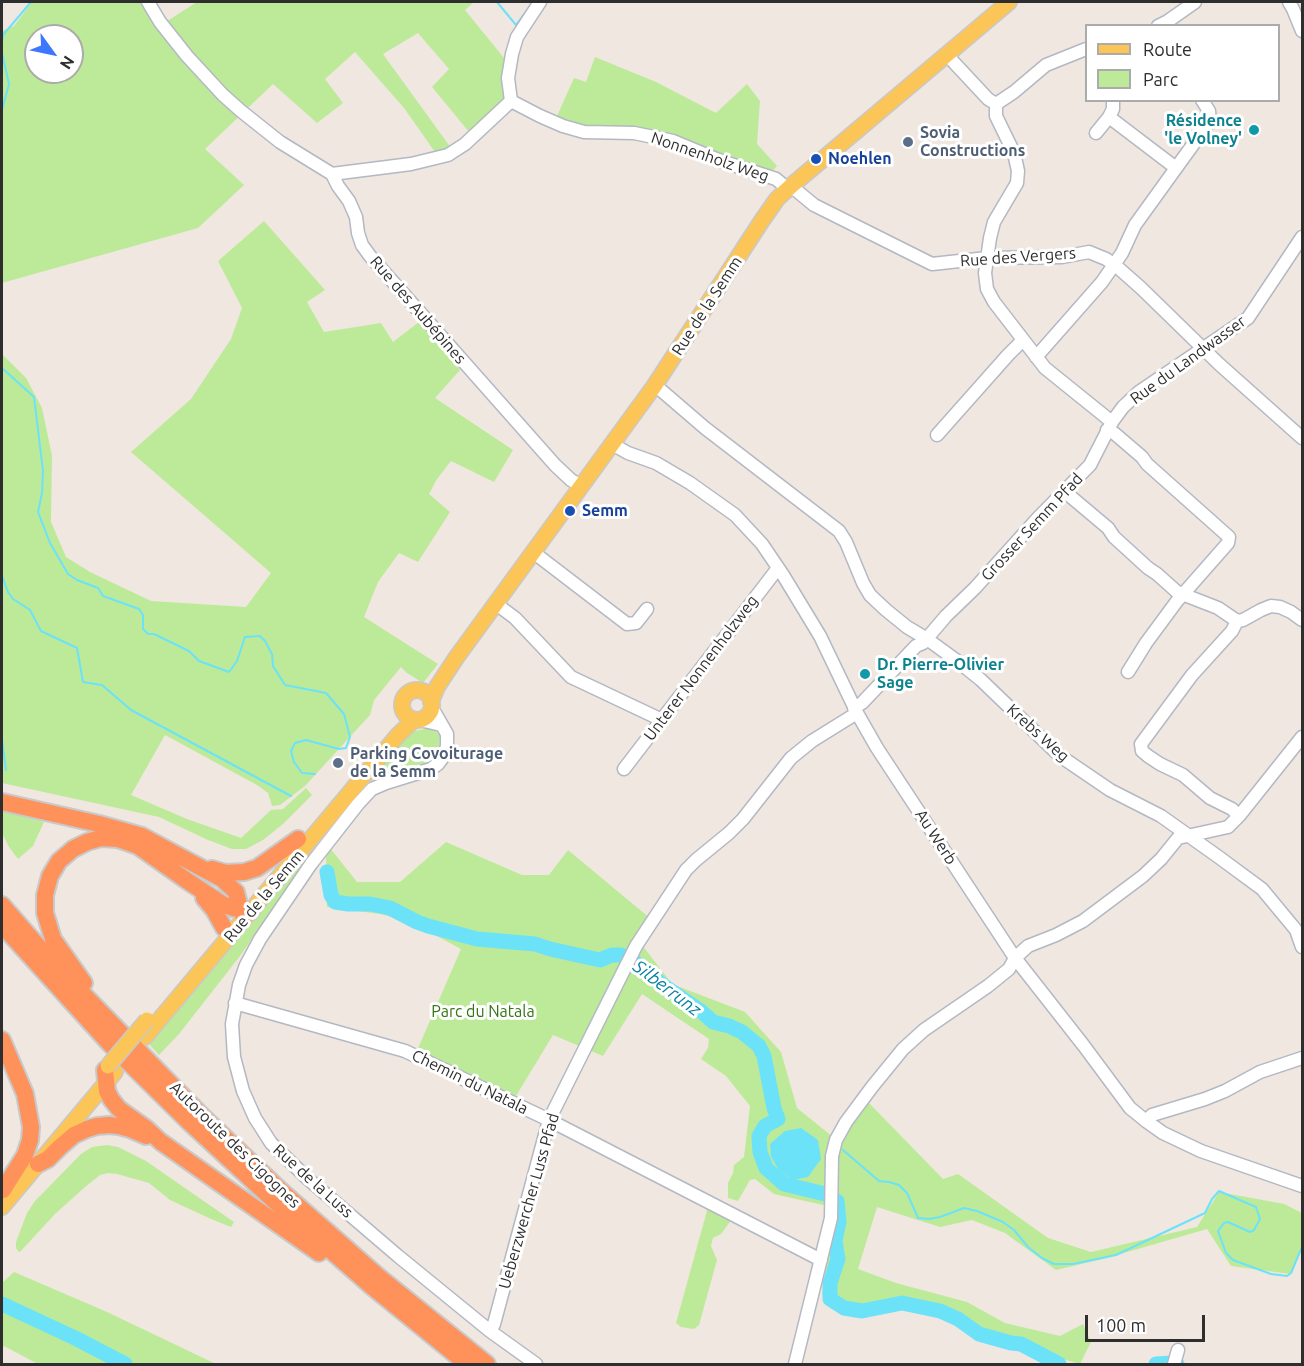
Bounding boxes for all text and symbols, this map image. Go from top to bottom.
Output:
north arrow [24,24,84,84]
legend [1085,24,1280,102]
text: Route [1143,39,1192,59]
text: N [57,53,78,73]
text: Parc [1143,69,1178,89]
place label: Résidence 'le Volney' [1164,111,1242,149]
place label: Sovia Constructions [920,123,1025,161]
marker: Résidence 'le Volney' [1247,123,1261,137]
street label: Nonnenholz Weg [649,128,771,186]
marker: Sovia Constructions [901,135,915,149]
place label: Noehlen [828,149,892,169]
marker: Noehlen [809,152,823,166]
street label: Rue des Vergers [960,243,1076,271]
street label: Rue des Aubépines [366,252,470,368]
street label: Rue de la Semm [668,253,746,359]
street label: Rue du Landwasser [1127,312,1249,408]
street label: Grosser Semm Pfad [977,469,1087,585]
place label: Semm [582,501,628,521]
marker: Semm [563,504,577,518]
street label: Unterer Nonnenholzweg [640,591,762,745]
place label: Dr. Pierre-Olivier Sage [877,655,1004,693]
marker: Dr. Pierre-Olivier Sage [858,667,872,681]
street label: Krebs Weg [1003,700,1073,766]
place label: Parking Covoiturage de la Semm [350,744,503,782]
marker: Parking Covoiturage de la Semm [331,756,345,770]
street label: Au Werb [911,806,961,868]
street label: Rue de la Semm [220,846,308,946]
water label: Silberrunz [629,956,705,1020]
park label: Parc du Natala [431,1002,535,1022]
street label: Chemin du Natala [409,1046,531,1118]
street label: Autoroute des Cigognes [166,1078,304,1212]
street label: Ueberzwercher Luss Pfad [495,1111,563,1291]
street label: Rue de la Luss [269,1140,357,1222]
scale bar [1088,1303,1208,1341]
text: 100 m [1096,1315,1146,1335]

